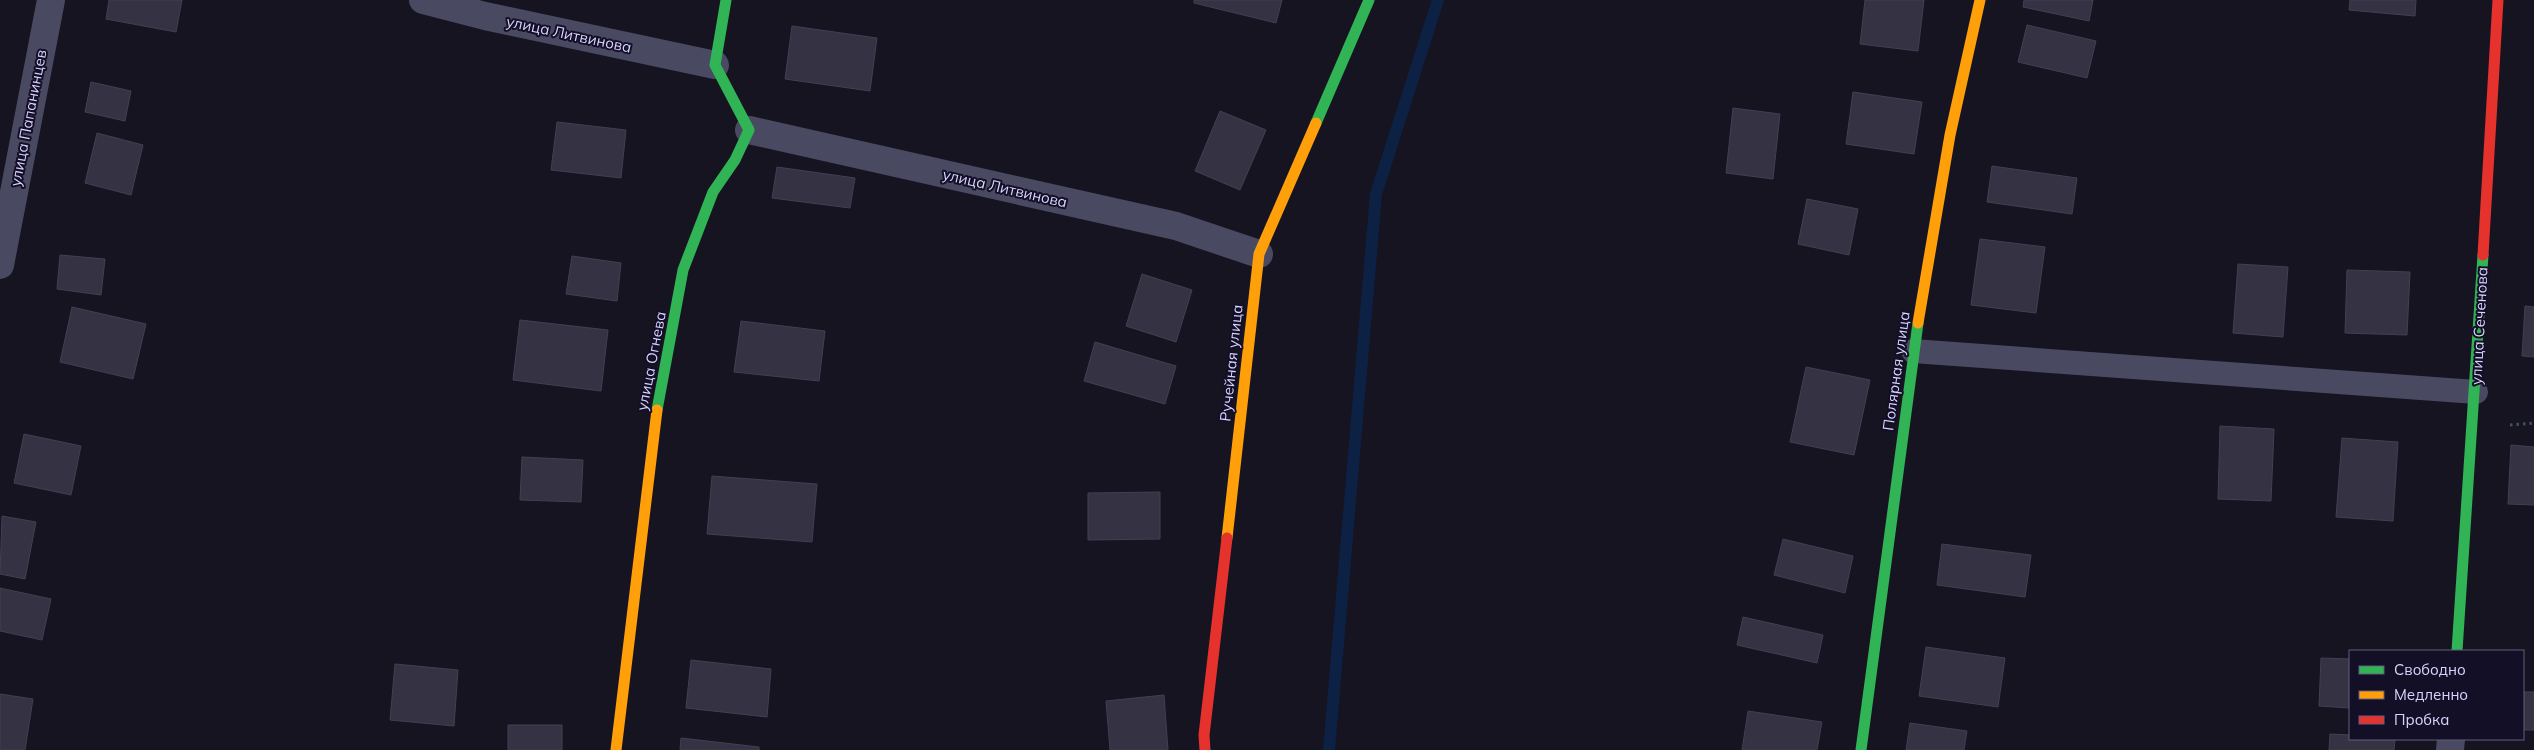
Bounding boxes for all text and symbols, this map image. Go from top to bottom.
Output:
street label: улица Литвинова [505,11,633,57]
street label: улица Папанинцев [5,48,51,188]
street label: улица Литвинова [941,164,1069,212]
street label: улица Сеченова [2466,267,2492,385]
street label: Ручейная улица [1215,304,1247,422]
street label: улица Огнева [632,310,670,412]
street label: Полярная улица [1878,310,1914,432]
legend [2349,650,2524,740]
text: Свободно [2394,660,2466,679]
text: Медленно [2394,685,2468,704]
text: Пробка [2394,710,2449,729]

